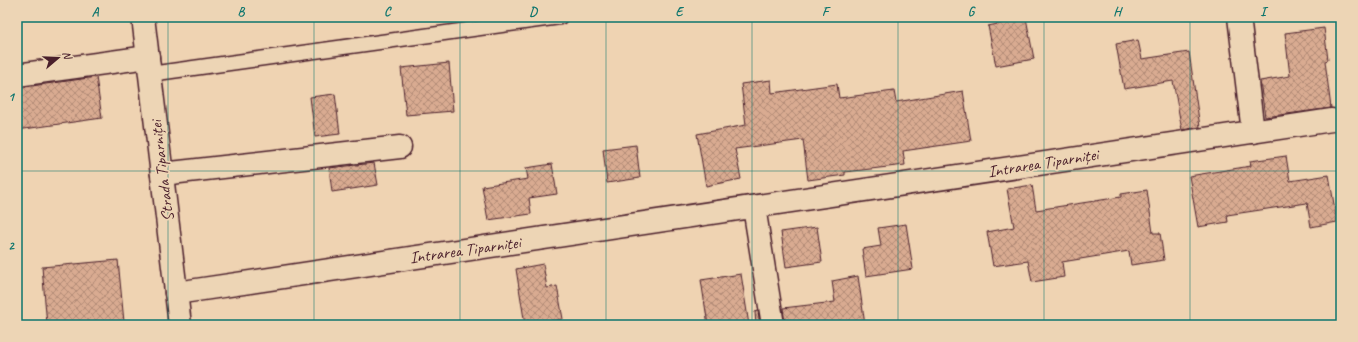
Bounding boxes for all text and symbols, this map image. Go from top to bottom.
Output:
text: A [92,4,100,20]
text: B [238,4,246,20]
text: C [384,4,392,20]
text: D [529,4,538,20]
text: E [676,4,685,20]
text: F [822,4,831,20]
text: G [968,4,976,20]
text: H [1113,4,1123,20]
text: I [1260,4,1269,20]
north arrow [38,38,78,78]
text: N [60,49,76,62]
text: 1 [8,89,16,105]
street label: Strada Tiparniței [145,118,179,223]
street label: Intrarea Tiparniței [986,144,1102,182]
street label: Intrarea Tiparniței [408,232,524,268]
text: 2 [8,238,15,254]

